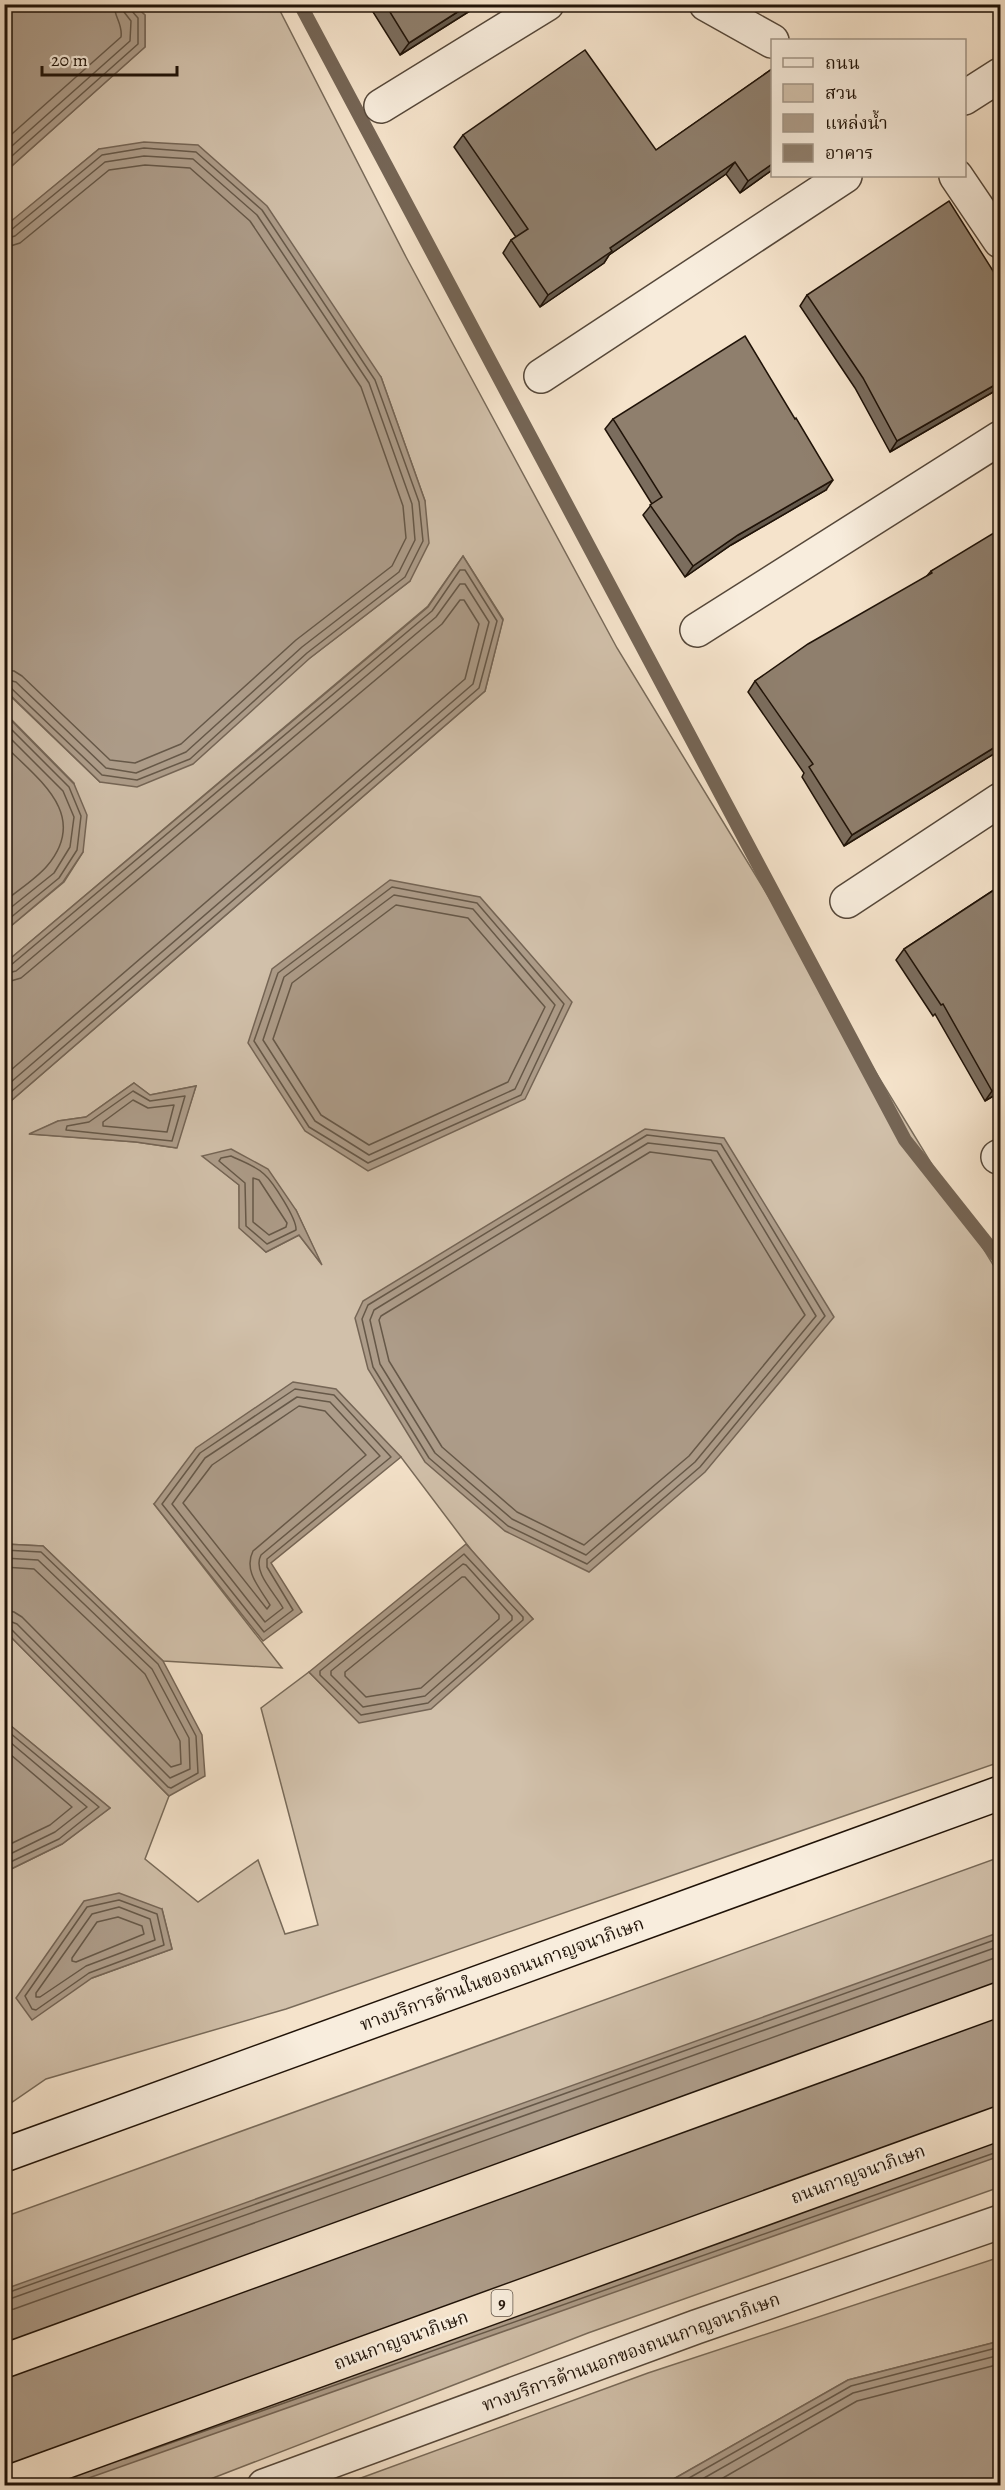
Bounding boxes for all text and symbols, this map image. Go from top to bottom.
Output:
scale bar [42,39,177,77]
legend [771,39,966,177]
text: 20 m [51,48,88,72]
text: ถนน [825,51,860,75]
text: สวน [825,81,857,105]
text: แหล่งน้ำ [825,109,888,135]
text: อาคาร [825,141,874,165]
street label: ทางบริการด้านในของถนนกาญจนาภิเษก [357,1911,647,2037]
street label: ถนนกาญจนาภิเษก [787,2138,929,2210]
street label: ทางบริการด้านนอกของถนนกาญจนาภิเษก [479,2287,783,2417]
road number: 9 [492,2290,512,2316]
street label: ถนนกาญจนาภิเษก [330,2304,472,2376]

